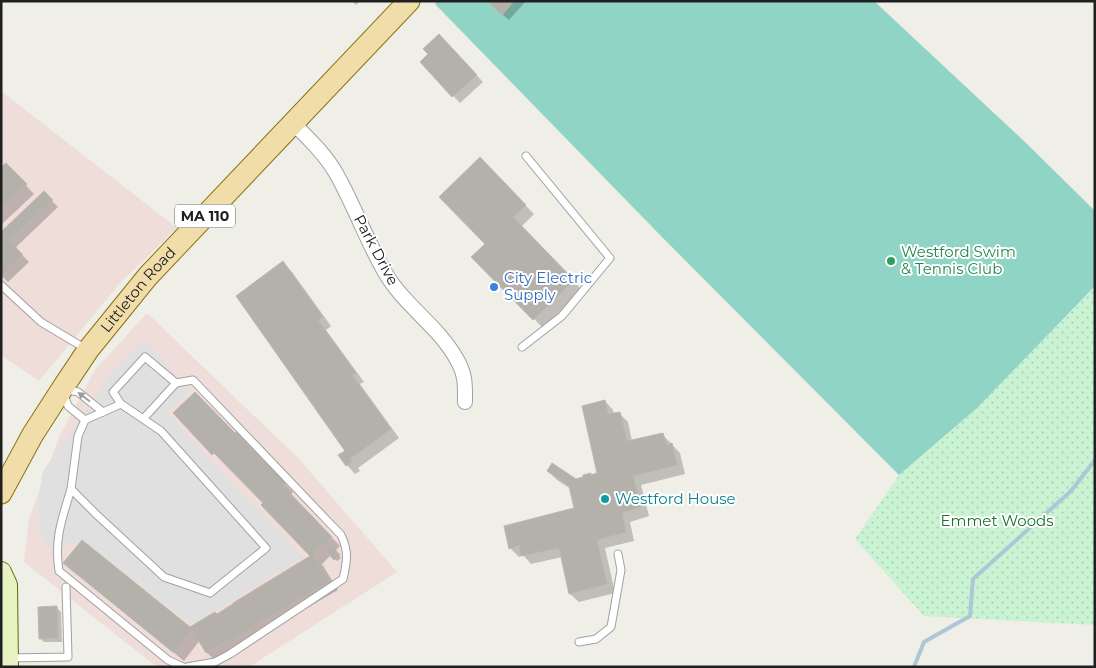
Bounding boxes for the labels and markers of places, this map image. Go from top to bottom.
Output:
place label: Westford Swim & Tennis Club [901,242,1016,278]
marker: Westford Swim & Tennis Club [885,255,897,267]
place label: City Electric Supply [504,268,592,304]
marker: City Electric Supply [488,281,500,293]
place label: Westford House [615,489,736,508]
marker: Westford House [599,493,611,505]

